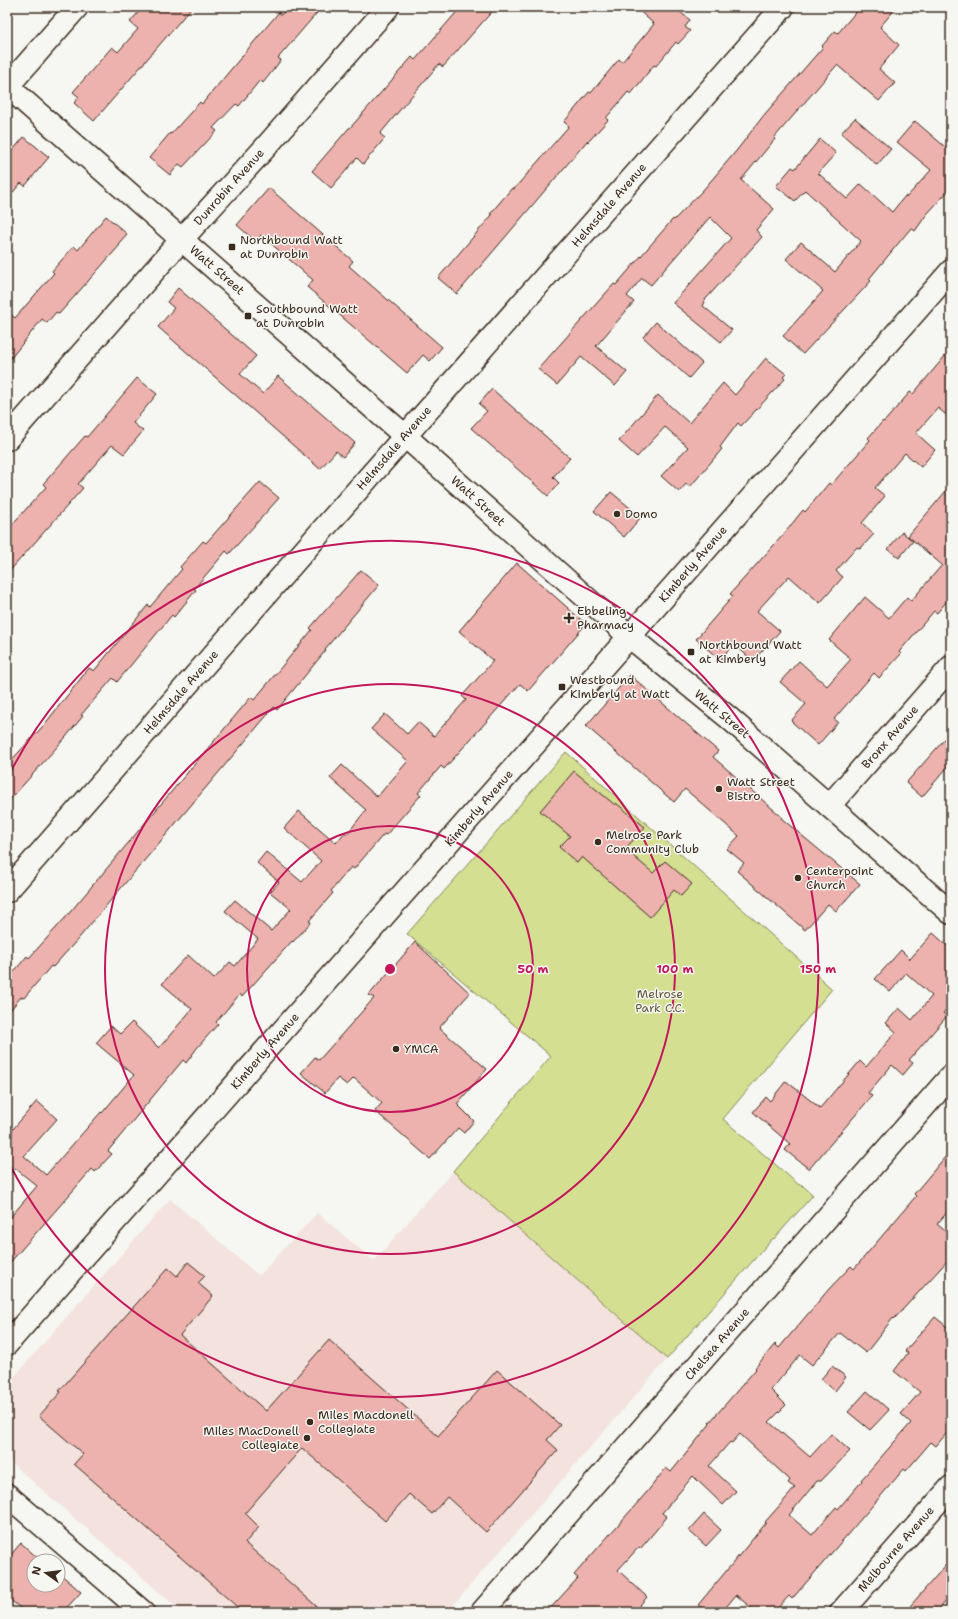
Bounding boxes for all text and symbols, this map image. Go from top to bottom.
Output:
street label: Dunrobin Avenue [190,145,268,229]
street label: Helmsdale Avenue [568,159,650,251]
place label: Northbound Watt at Dunrobin [240,232,343,262]
street label: Watt Street [186,242,248,298]
marker: Northbound Watt at Dunrobin [227,242,237,252]
place label: Southbound Watt at Dunrobin [256,301,358,331]
marker: Southbound Watt at Dunrobin [243,311,253,321]
street label: Helmsdale Avenue [353,402,435,494]
street label: Watt Street [447,472,509,530]
place label: Domo [625,506,658,522]
marker: Domo [612,509,622,519]
street label: Kimberly Avenue [655,522,731,606]
place label: Ebbeling Pharmacy [577,603,634,633]
marker: Ebbeling Pharmacy [564,613,574,623]
place label: Northbound Watt at Kimberly [699,637,802,667]
street label: Helmsdale Avenue [140,646,222,738]
marker: Northbound Watt at Kimberly [686,647,696,657]
place label: Westbound Kimberly at Watt [570,672,670,702]
marker: Westbound Kimberly at Watt [557,682,567,692]
street label: Watt Street [691,686,753,742]
street label: Bronx Avenue [858,702,922,772]
street label: Kimberly Avenue [441,766,517,850]
place label: Watt Street Bistro [727,774,795,804]
marker: Watt Street Bistro [714,784,724,794]
place label: Melrose Park Community Club [606,827,699,857]
marker: Melrose Park Community Club [593,837,603,847]
place label: Centerpoint Church [806,863,874,893]
marker: Centerpoint Church [793,873,803,883]
text: 50 m [518,961,549,977]
text: 100 m [657,961,694,977]
text: 150 m [800,961,836,977]
centre of rings [383,962,397,976]
park label: Melrose Park C.C. [635,986,685,1016]
street label: Kimberly Avenue [227,1009,303,1093]
place label: YMCA [404,1041,439,1057]
marker: YMCA [391,1044,401,1054]
street label: Chelsea Avenue [681,1304,753,1384]
place label: Miles Macdonell Collegiate [318,1407,414,1437]
marker: Miles Macdonell Collegiate [305,1417,315,1427]
place label: Miles MacDonell Collegiate [203,1423,299,1453]
marker: Miles MacDonell Collegiate [302,1433,312,1443]
street label: Melbourne Avenue [854,1503,938,1595]
north arrow [26,1553,66,1593]
text: N [28,1564,45,1577]

